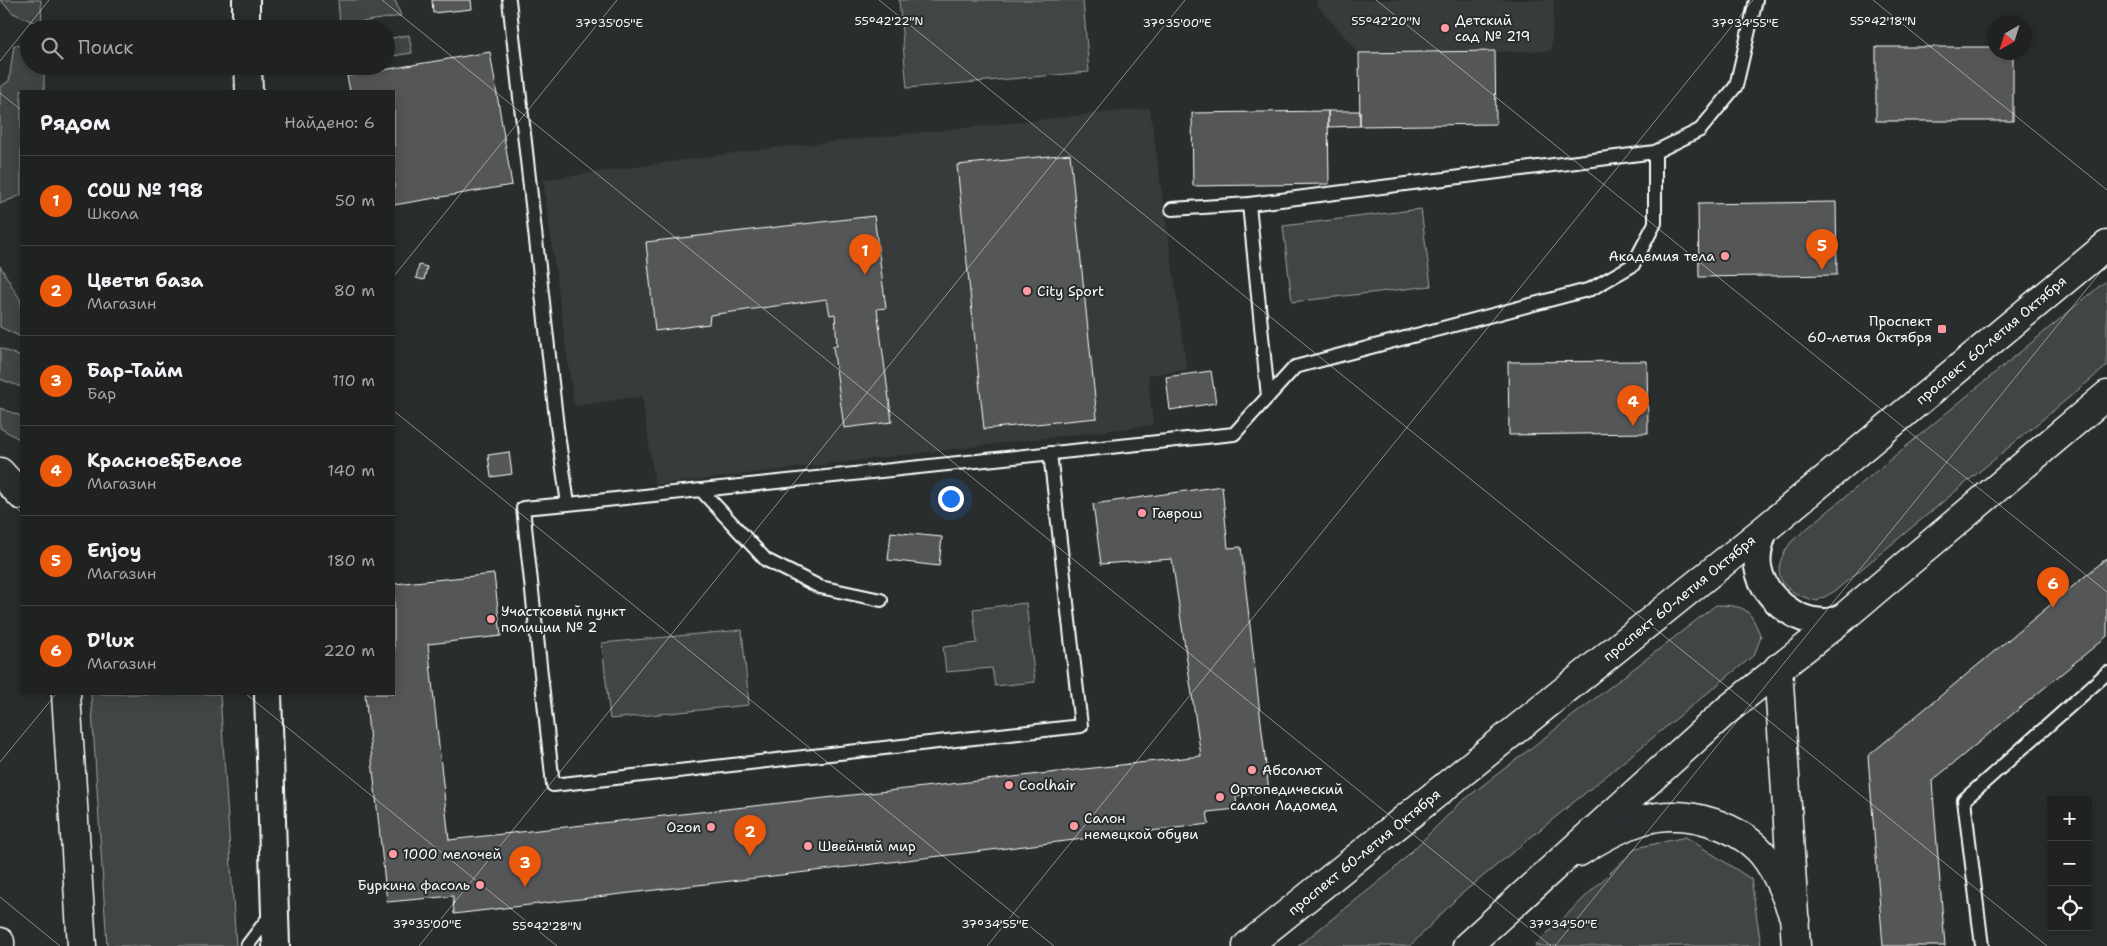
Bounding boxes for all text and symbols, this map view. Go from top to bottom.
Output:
place label: Детский сад № 219 [1455,11,1530,45]
text: 55°42'22"N [854,13,924,29]
text: 55°42'20"N [1351,13,1421,29]
text: 55°42'18"N [1850,13,1916,29]
text: 37°35'05"E [575,15,643,31]
text: 37°35'00"E [1142,15,1212,31]
text: 37°34'55"E [1711,15,1779,31]
north arrow [1987,15,2032,60]
search box [20,20,395,75]
marker: Детский сад № 219 [1439,22,1451,34]
icon: search [38,34,66,62]
text: Поиск [78,35,133,60]
text: Рядом [40,109,110,137]
text: Найдено: 6 [284,112,375,133]
text: СОШ № 198 [87,178,203,203]
text: 1 [52,190,60,211]
text: 50 m [335,190,375,211]
text: Школа [87,203,139,224]
pin: 5 [1806,229,1838,270]
pin: 1 [849,234,881,275]
place label: Академия тела [1609,247,1715,265]
marker: Академия тела [1719,250,1731,262]
text: Цветы база [87,268,204,293]
street label: проспект 60-летия Октября [1912,272,2070,408]
text: 2 [50,280,62,301]
text: 80 m [334,280,375,301]
place label: City Sport [1037,282,1104,300]
marker: City Sport [1021,285,1033,297]
text: Магазин [87,293,156,314]
place label: Проспект 60-летия Октября [1807,312,1933,346]
marker: Проспект 60-летия Октября [1936,323,1948,335]
text: Бар-Тайм [87,358,183,383]
text: 3 [50,370,62,391]
text: 110 m [332,370,375,391]
text: Бар [87,383,116,404]
pin: 4 [1617,385,1649,426]
text: Красное&Белое [87,448,242,473]
text: 4 [50,460,62,481]
text: 140 m [328,460,375,481]
text: Магазин [87,473,156,494]
your location [938,486,964,512]
place label: Гаврош [1152,504,1202,522]
marker: Гаврош [1136,507,1148,519]
street label: проспект 60-летия Октября [1599,531,1759,665]
text: Enjoy [87,538,141,563]
text: 5 [51,550,61,571]
text: 180 m [327,550,375,571]
text: Магазин [87,563,156,584]
pin: 6 [2037,567,2069,608]
place label: Участковый пункт полиции № 2 [501,602,626,636]
marker: Участковый пункт полиции № 2 [485,613,497,625]
text: D'lux [87,628,134,653]
text: 6 [50,640,62,661]
text: 220 m [323,640,375,661]
text: Магазин [87,653,156,674]
place label: Абсолют [1262,761,1323,779]
marker: Абсолют [1246,764,1258,776]
place label: Coolhair [1019,776,1076,794]
marker: Coolhair [1003,779,1015,791]
place label: Ортопедический салон Ладомед [1230,780,1343,814]
street label: проспект 60-летия Октября [1284,785,1444,919]
marker: Ортопедический салон Ладомед [1214,791,1226,803]
map controls [2047,796,2092,931]
button: + [2047,796,2092,841]
place label: Салон немецкой обуви [1084,809,1198,843]
pin: 2 [734,815,766,856]
place label: Ozon [666,818,701,836]
marker: Салон немецкой обуви [1068,820,1080,832]
marker: Ozon [705,821,717,833]
place label: Швейный мир [818,837,916,855]
marker: Швейный мир [802,840,814,852]
button: − [2047,841,2092,886]
place label: 1000 мелочей [403,845,502,863]
pin: 3 [509,846,541,887]
marker: 1000 мелочей [387,848,399,860]
place label: Буркина фасоль [358,876,470,894]
marker: Буркина фасоль [474,879,486,891]
button: locate [2047,886,2092,931]
text: 37°35'00"E [392,916,462,932]
text: 37°34'55"E [961,916,1029,932]
text: 37°34'50"E [1528,916,1598,932]
text: 55°42'28"N [512,918,582,934]

